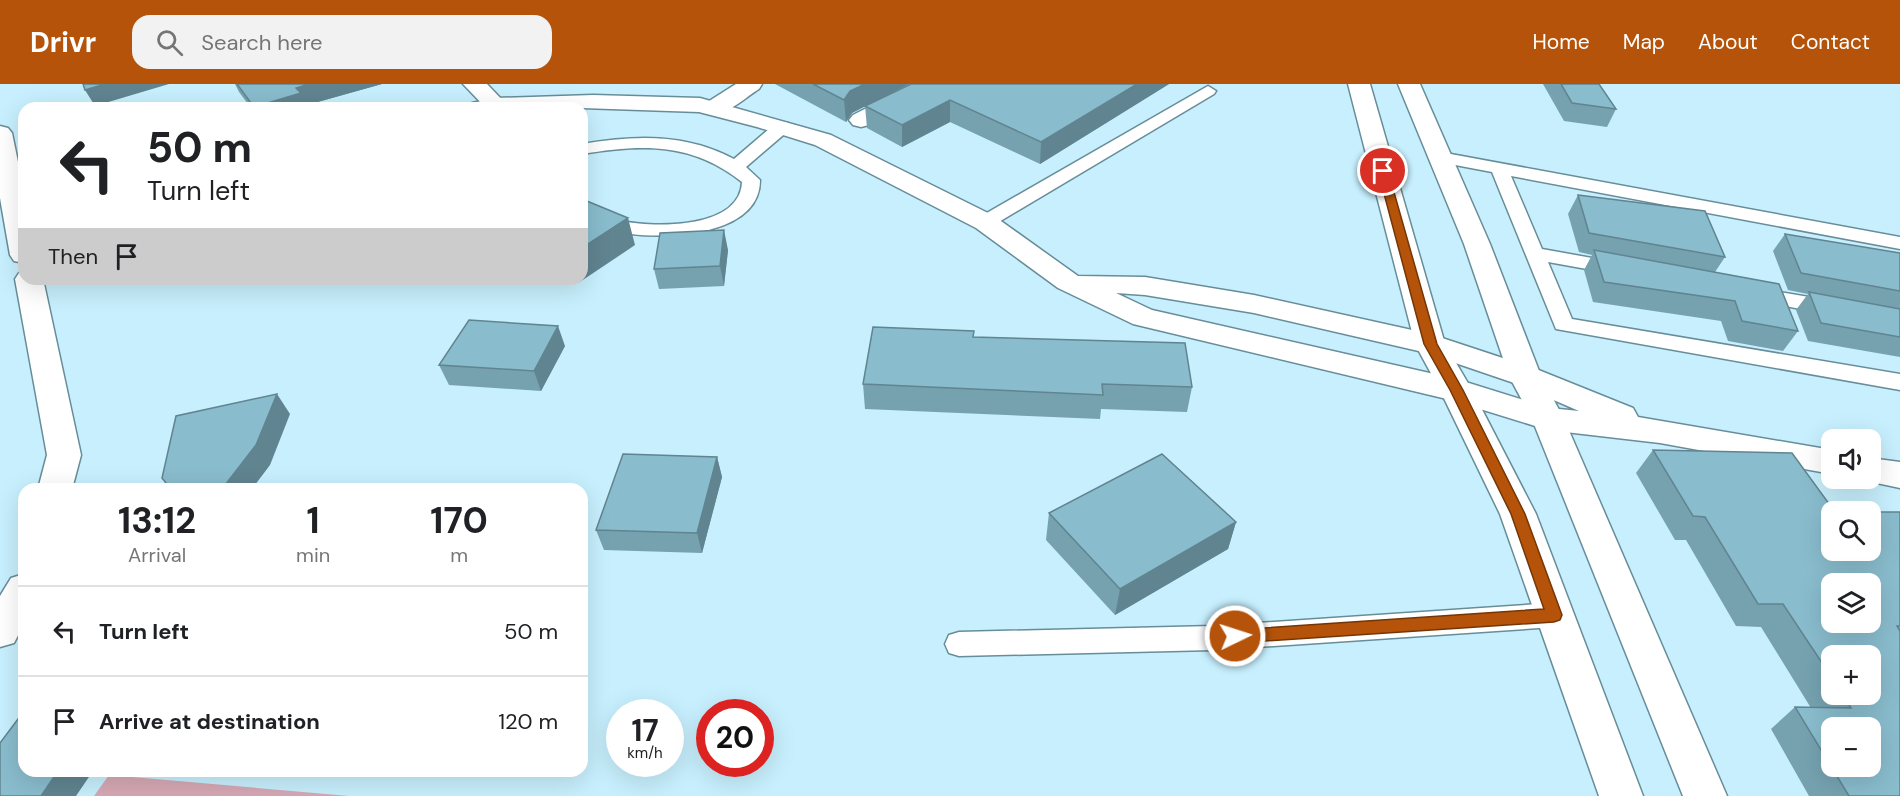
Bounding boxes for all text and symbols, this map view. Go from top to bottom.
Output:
search box [132,15,552,69]
text: Drivr [30,24,96,61]
icon: search [153,26,186,59]
text: Search here [201,28,323,57]
text: Home [1532,28,1590,56]
text: Map [1623,28,1665,56]
text: About [1698,28,1758,56]
text: Contact [1791,28,1870,56]
text: 50 m [147,120,252,175]
icon: left [48,126,126,204]
pin [1357,145,1408,196]
icon: arrive [1366,154,1399,187]
text: Turn left [147,173,250,208]
icon: arrive [110,240,143,273]
text: Then [48,242,98,271]
map controls [1821,429,1881,777]
button: sound [1821,429,1881,489]
text: 13:12 [118,497,196,544]
text: 1 [307,497,320,544]
text: 170 [430,497,488,544]
button: search [1821,501,1881,561]
text: Arrival [128,542,186,568]
text: min [296,542,330,568]
text: m [450,542,468,568]
button: layers [1821,573,1881,633]
position arrow [1203,604,1267,668]
icon: left [48,615,81,648]
text: Turn left [99,617,189,646]
text: 50 m [504,617,558,646]
button: + [1821,645,1881,705]
speed limit sign: 20 [696,699,774,777]
icon: arrive [48,705,81,738]
text: Arrive at destination [99,707,320,736]
text: 120 m [498,707,558,736]
text: 17 [631,711,659,750]
button: − [1821,717,1881,777]
text: km/h [627,743,663,763]

